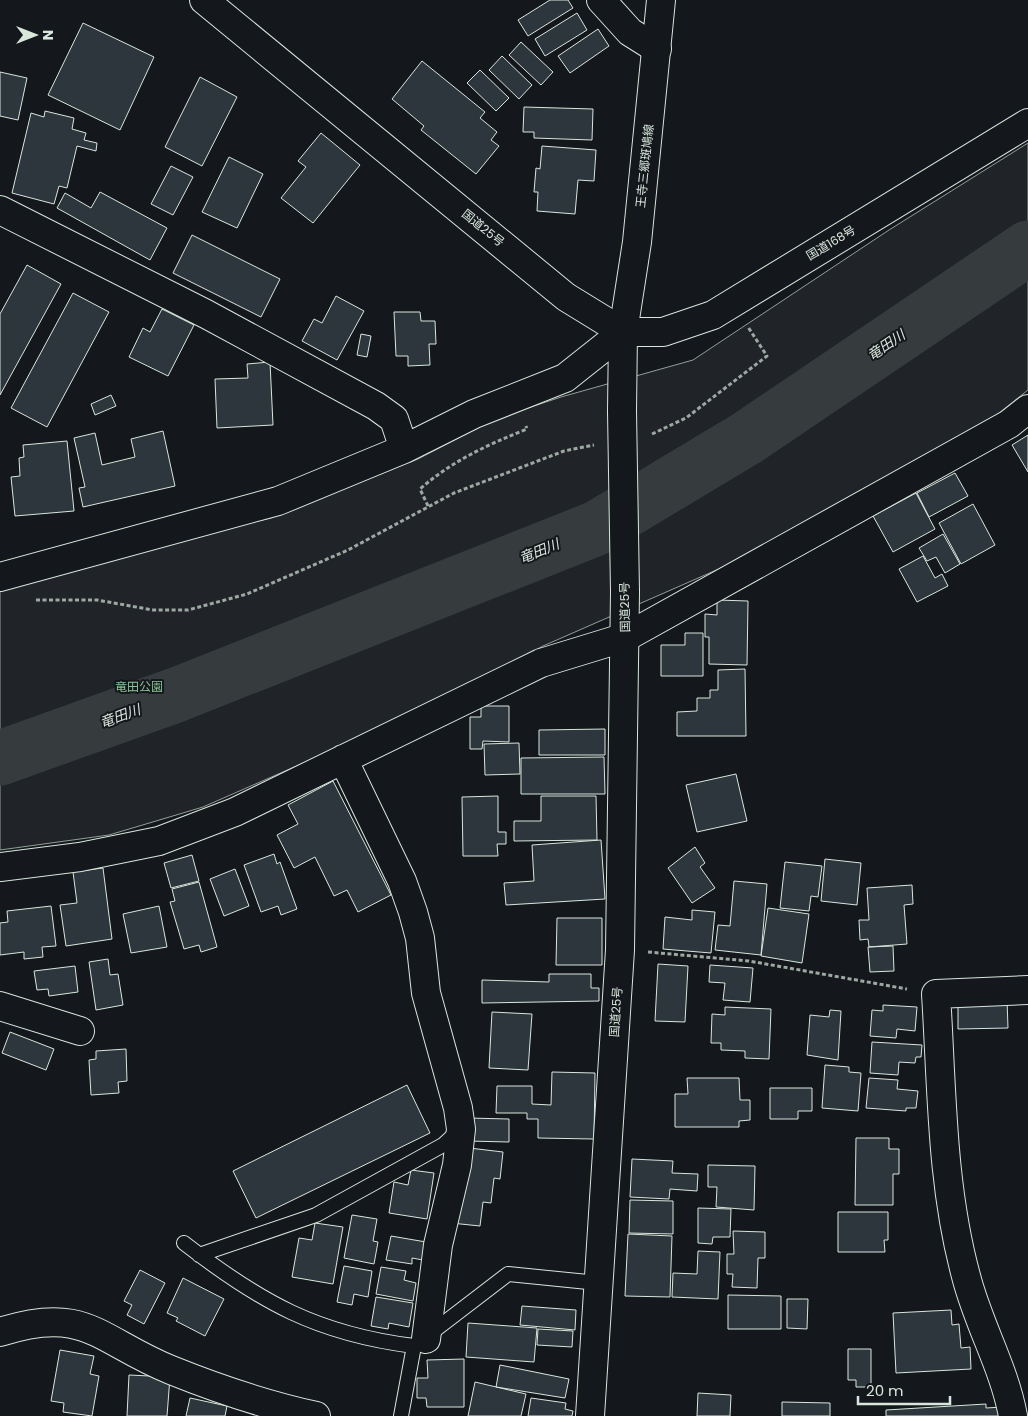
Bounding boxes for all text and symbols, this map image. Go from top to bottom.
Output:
north arrow [10,10,60,60]
text: N [38,30,58,40]
street label: 王寺三郷斑鳩線 [632,123,657,209]
street label: 国道25号 [458,205,508,250]
street label: 国道168号 [803,221,859,264]
water label: 竜田川 [863,324,911,365]
water label: 竜田川 [516,533,564,568]
street label: 国道25号 [616,582,633,632]
park label: 竜田公園 [115,678,163,695]
water label: 竜田川 [97,699,145,733]
street label: 国道25号 [605,986,626,1038]
scale bar [858,1374,950,1406]
text: 20 m [866,1380,904,1401]

